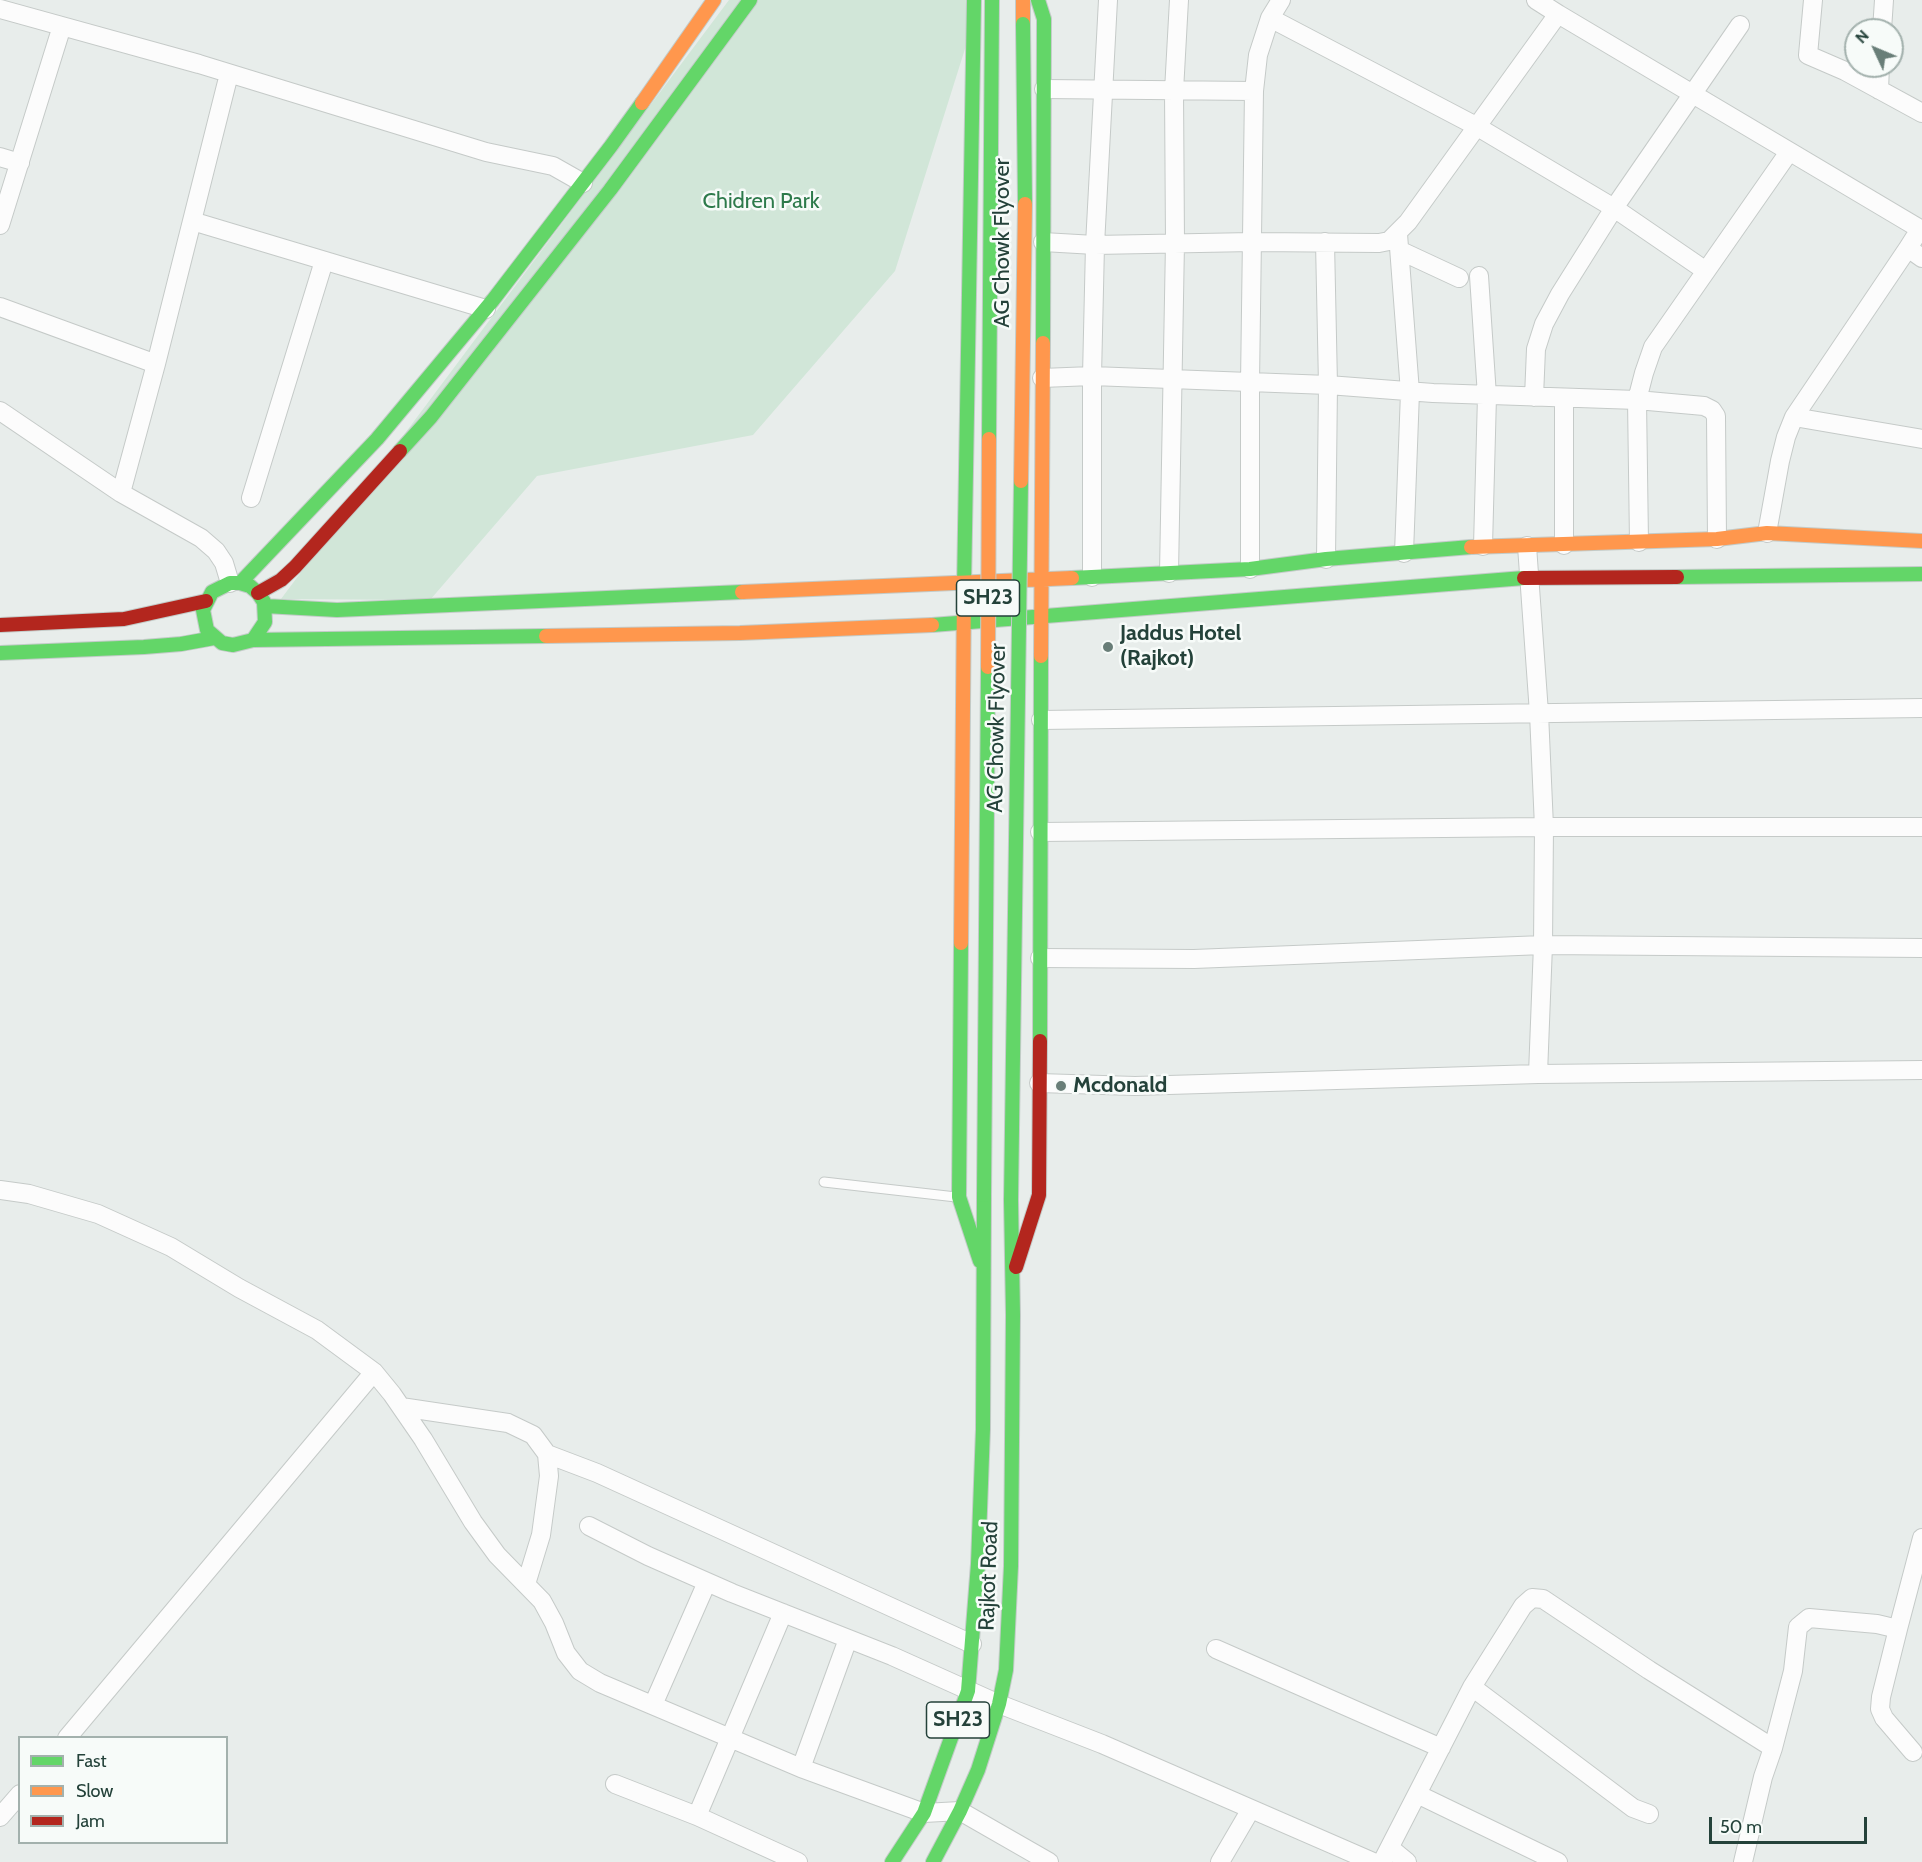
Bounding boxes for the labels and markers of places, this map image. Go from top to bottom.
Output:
place label: Jaddus Hotel (Rajkot) [1120,621,1241,672]
marker: Jaddus Hotel (Rajkot) [1101,640,1115,654]
place label: Mcdonald [1073,1073,1167,1099]
marker: Mcdonald [1054,1079,1068,1093]

